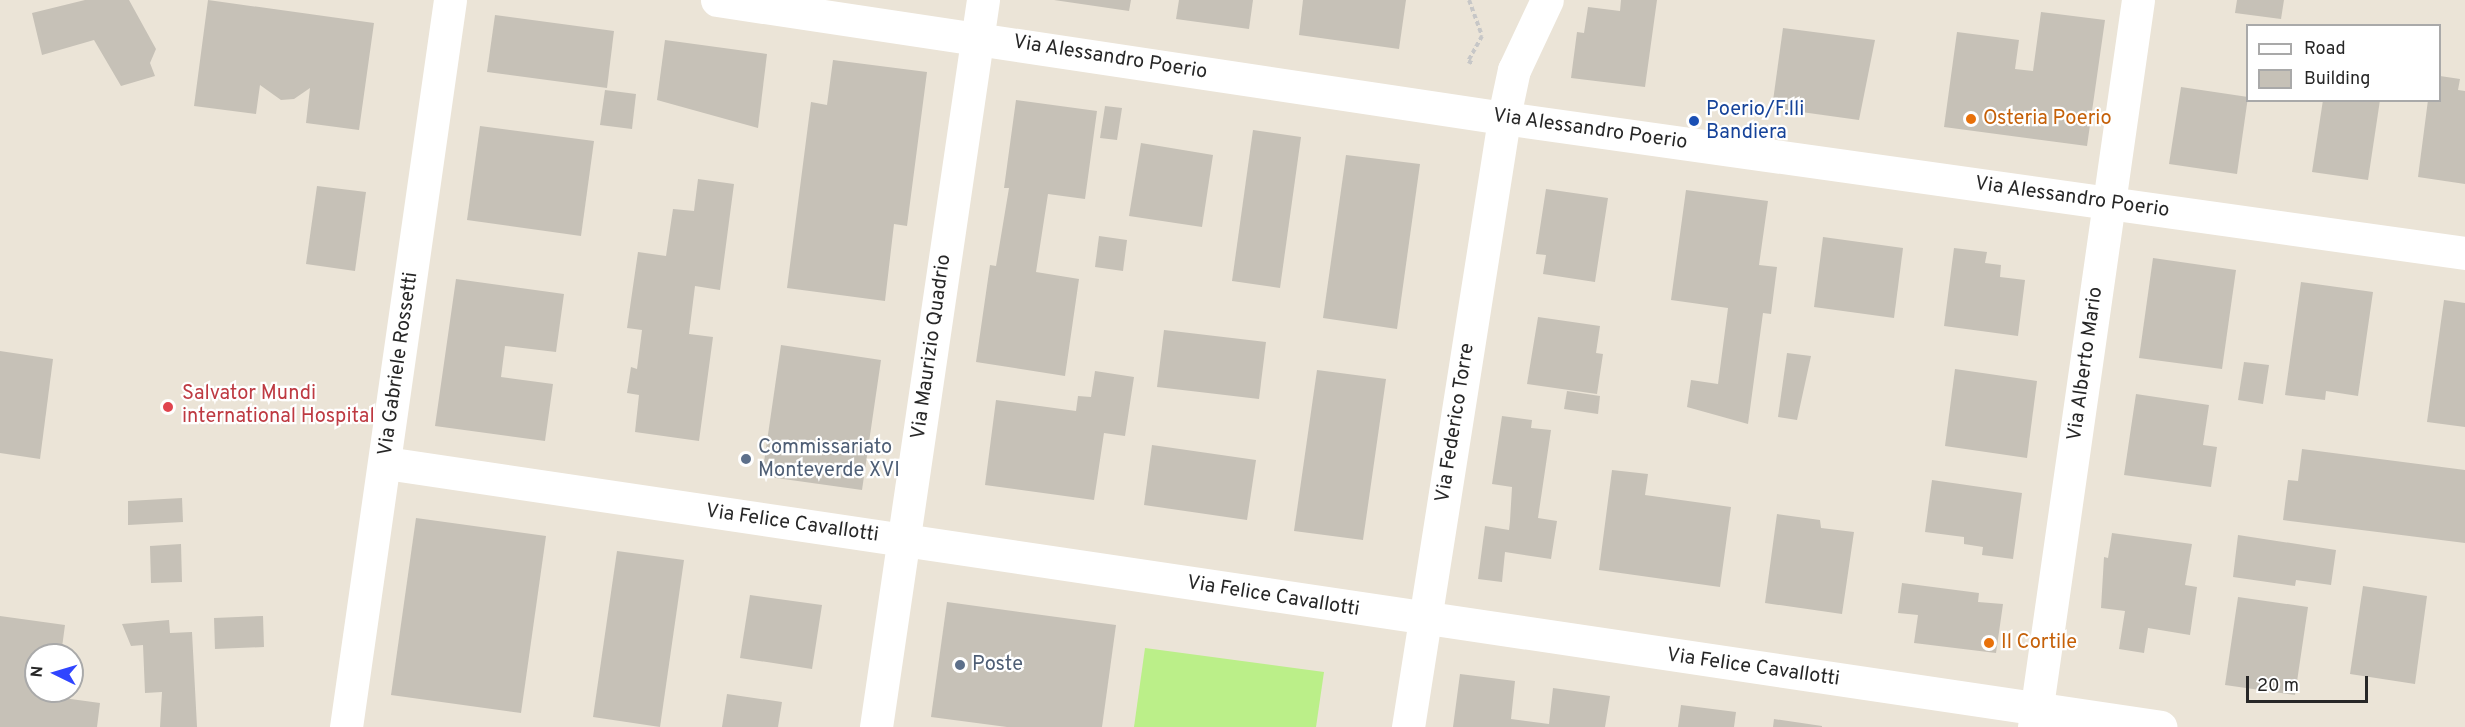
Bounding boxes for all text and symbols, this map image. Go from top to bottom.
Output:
legend [2246,24,2441,102]
street label: Via Alessandro Poerio [1011,31,1209,85]
text: Road [2304,38,2346,61]
text: Building [2304,68,2370,91]
place label: Poerio/F.lli Bandiera [1706,98,1804,145]
street label: Via Alessandro Poerio [1491,104,1689,156]
place label: Osteria Poerio [1983,107,2112,131]
marker: Osteria Poerio [1964,112,1978,126]
marker: Poerio/F.lli Bandiera [1687,114,1701,128]
street label: Via Alessandro Poerio [1973,172,2171,224]
street label: Via Maurizio Quadrio [907,253,957,441]
street label: Via Gabriele Rossetti [374,271,424,457]
street label: Via Alberto Mario [2063,285,2109,443]
street label: Via Federico Torre [1431,341,1481,505]
place label: Salvator Mundi international Hospital [182,383,375,430]
marker: Salvator Mundi international Hospital [159,398,177,416]
place label: Commissariato Monteverde XVI [758,436,900,483]
marker: Commissariato Monteverde XVI [739,452,753,466]
street label: Via Felice Cavallotti [704,500,880,548]
street label: Via Felice Cavallotti [1185,572,1361,622]
place label: Il Cortile [2001,631,2077,655]
marker: Il Cortile [1982,636,1996,650]
north arrow [24,643,84,703]
street label: Via Felice Cavallotti [1665,644,1841,692]
place label: Poste [972,653,1023,677]
marker: Poste [953,658,967,672]
scale bar [2249,664,2370,702]
text: N [28,665,49,678]
text: 20 m [2257,675,2299,698]

